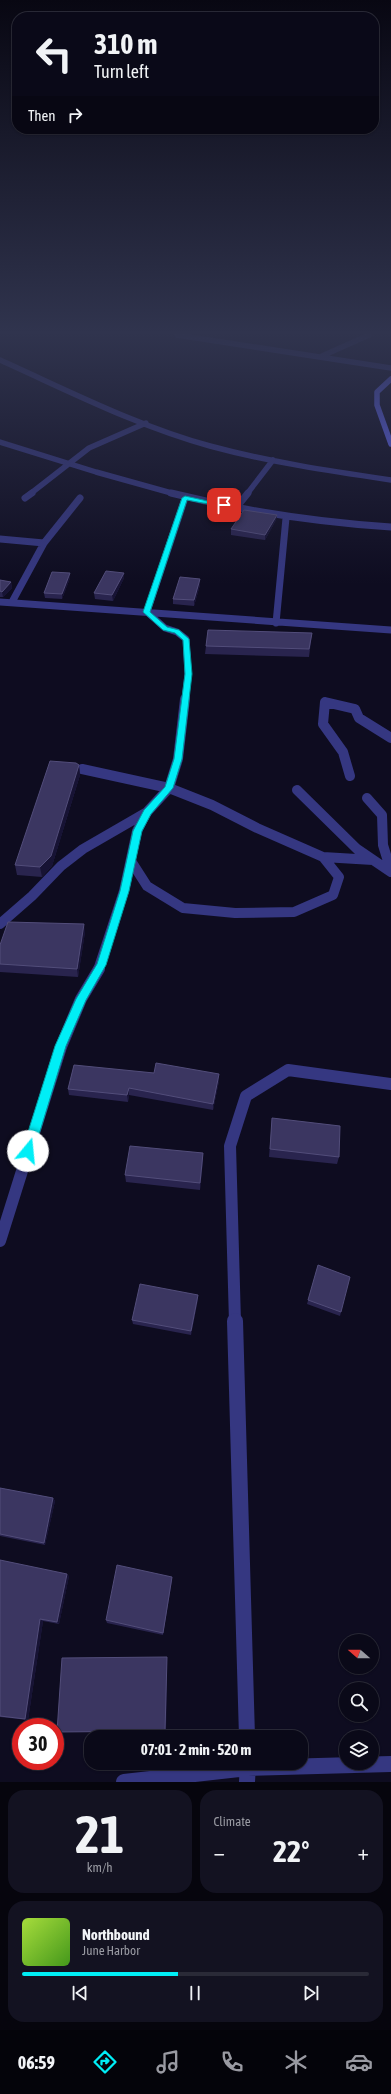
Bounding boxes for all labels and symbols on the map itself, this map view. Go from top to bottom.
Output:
pin [207,488,241,522]
position arrow [7,1130,49,1172]
north arrow [339,1634,379,1674]
speed limit sign: 30 [12,1718,64,1770]

